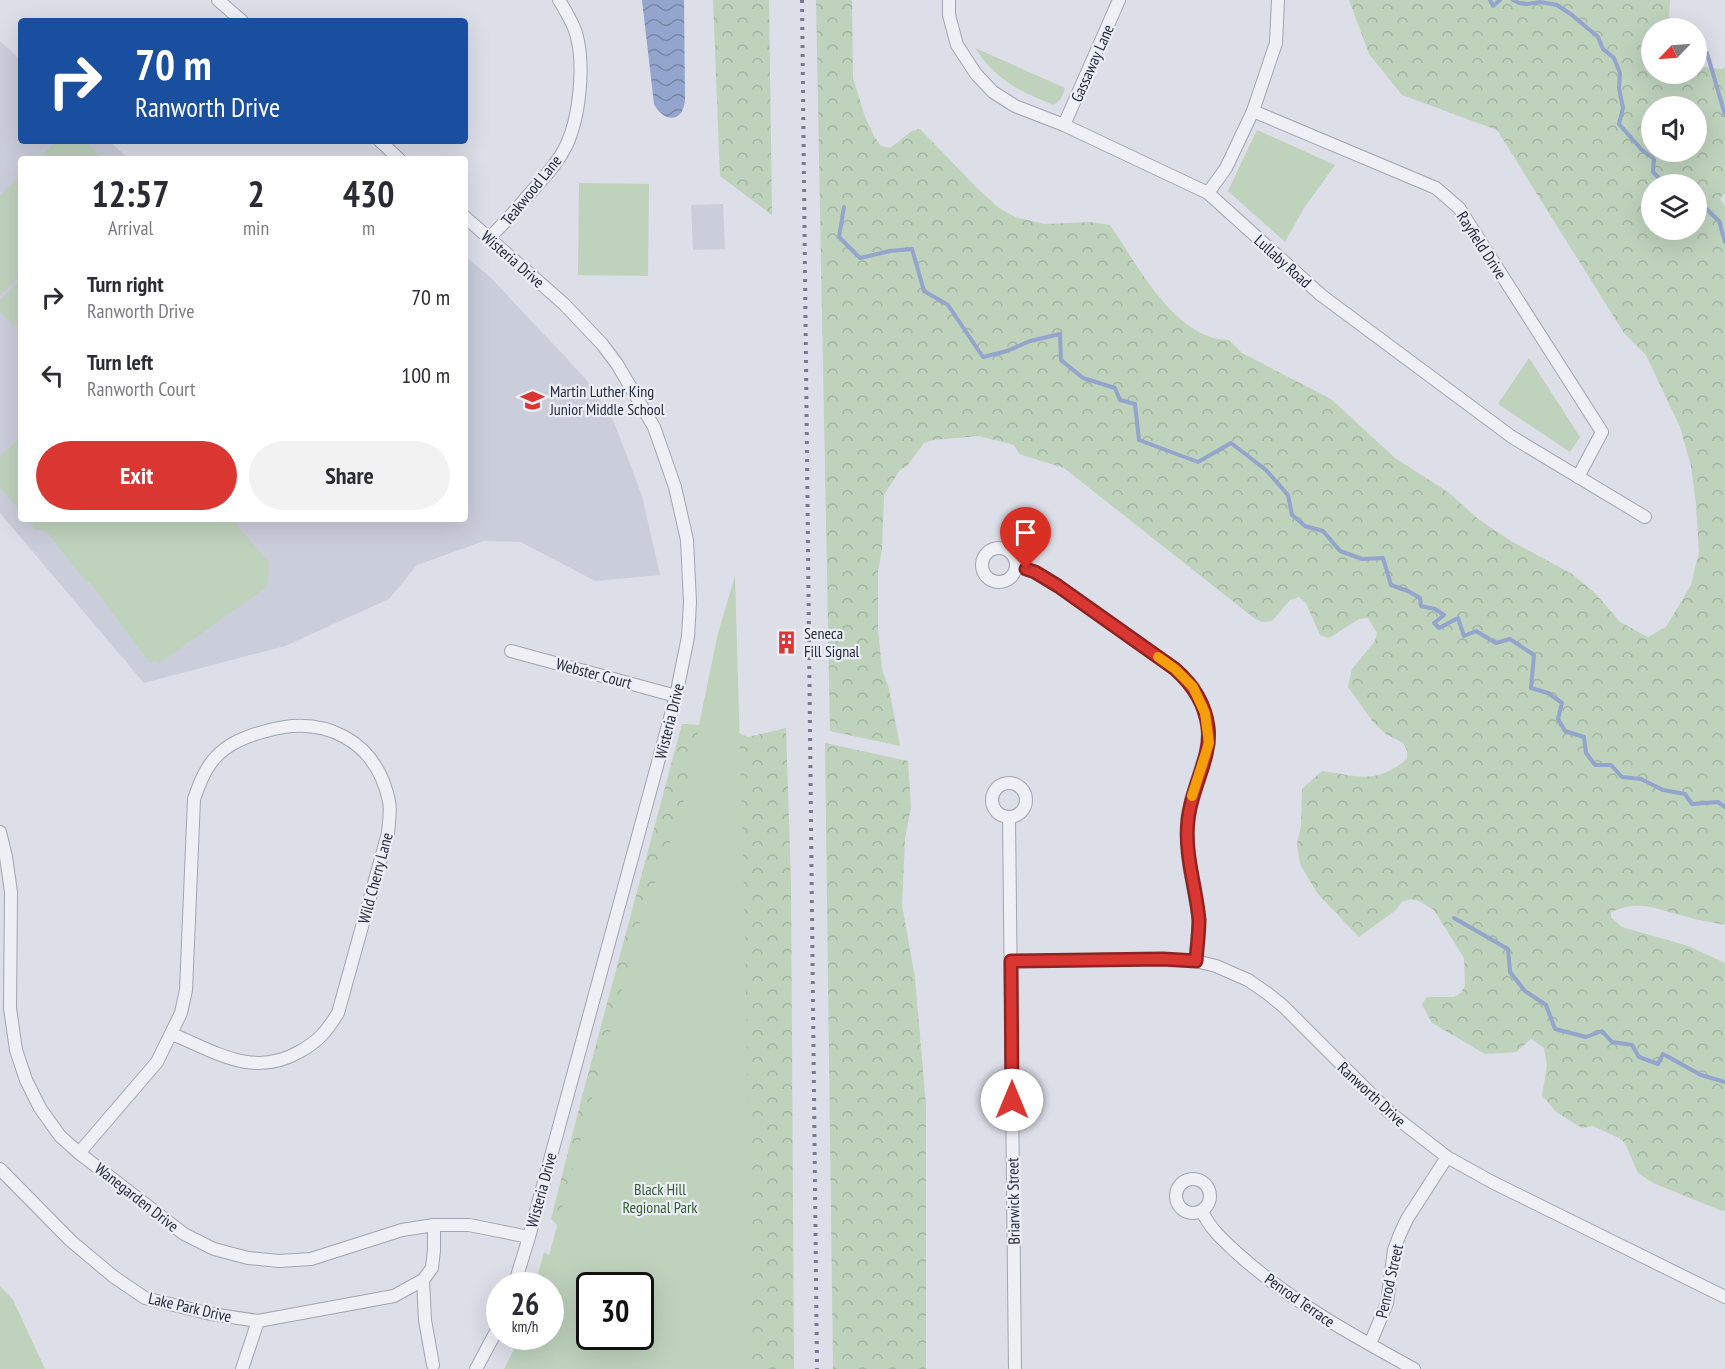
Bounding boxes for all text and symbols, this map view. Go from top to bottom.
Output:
north arrow [1641,18,1707,84]
map controls [1641,18,1707,240]
street label: Gassaway Lane [1066,21,1118,105]
text: 70 m [135,37,212,92]
icon: right [36,42,114,120]
text: Ranworth Drive [135,90,280,124]
button: sound [1641,96,1707,162]
street label: Teakwood Lane [497,151,565,229]
text: 12:57 [92,170,169,217]
text: 2 [247,170,265,217]
text: 430 [343,170,394,217]
button: layers [1641,174,1707,240]
street label: Rayfield Drive [1453,207,1511,283]
text: Arrival [108,215,153,241]
text: min [243,215,269,241]
text: m [362,215,375,241]
street label: Wisteria Drive [477,226,549,292]
street label: Lullaby Road [1250,230,1316,292]
text: Turn right [87,270,164,298]
icon: right [36,281,69,314]
text: 70 m [411,283,450,311]
text: Ranworth Drive [87,298,194,324]
text: Turn left [87,348,153,376]
icon: left [36,359,69,392]
text: 100 m [401,361,450,389]
text: Ranworth Court [87,376,196,402]
place label: Martin Luther King Junior Middle School [549,381,665,419]
school or university icon: Martin Luther King Junior Middle School [519,387,545,413]
button: Exit [36,441,237,510]
button: Share [249,441,450,510]
pin [1000,507,1051,569]
icon: arrive [1009,516,1042,549]
place label: Seneca Fill Signal [804,623,860,661]
building icon: Seneca Fill Signal [773,629,799,655]
street label: Webster Court [554,653,635,693]
street label: Wisteria Drive [650,681,688,761]
street label: Wild Cherry Lane [353,830,397,926]
street label: Ranworth Drive [1334,1057,1410,1131]
position arrow [980,1068,1044,1132]
street label: Wisteria Drive [521,1150,561,1230]
street label: Briarwick Street [1002,1157,1024,1245]
street label: Wanegarden Drive [91,1158,183,1236]
park label: Black Hill Regional Park [622,1179,698,1217]
street label: Penrod Street [1371,1242,1407,1320]
street label: Penrod Terrace [1261,1269,1339,1331]
speed limit sign: 30 [576,1272,654,1350]
text: 26 [511,1284,539,1323]
street label: Lake Park Drive [146,1288,234,1326]
text: km/h [512,1317,538,1336]

